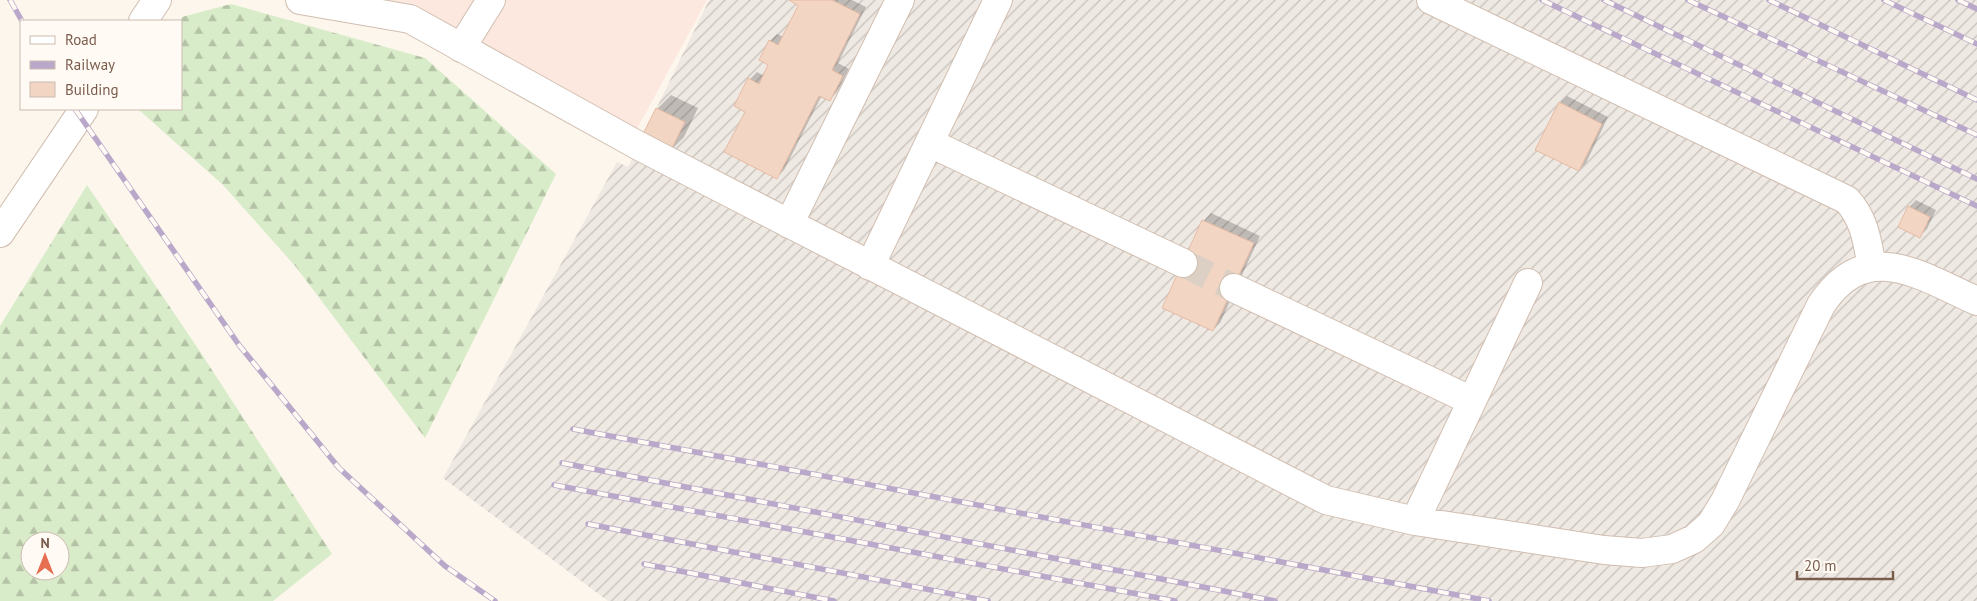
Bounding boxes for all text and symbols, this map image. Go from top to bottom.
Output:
legend [20,20,182,110]
text: Road [65,30,97,49]
text: Railway [65,55,115,74]
text: Building [65,80,119,99]
north arrow [20,531,70,581]
text: N [40,534,50,552]
scale bar [1797,548,1893,580]
text: 20 m [1804,556,1837,575]

